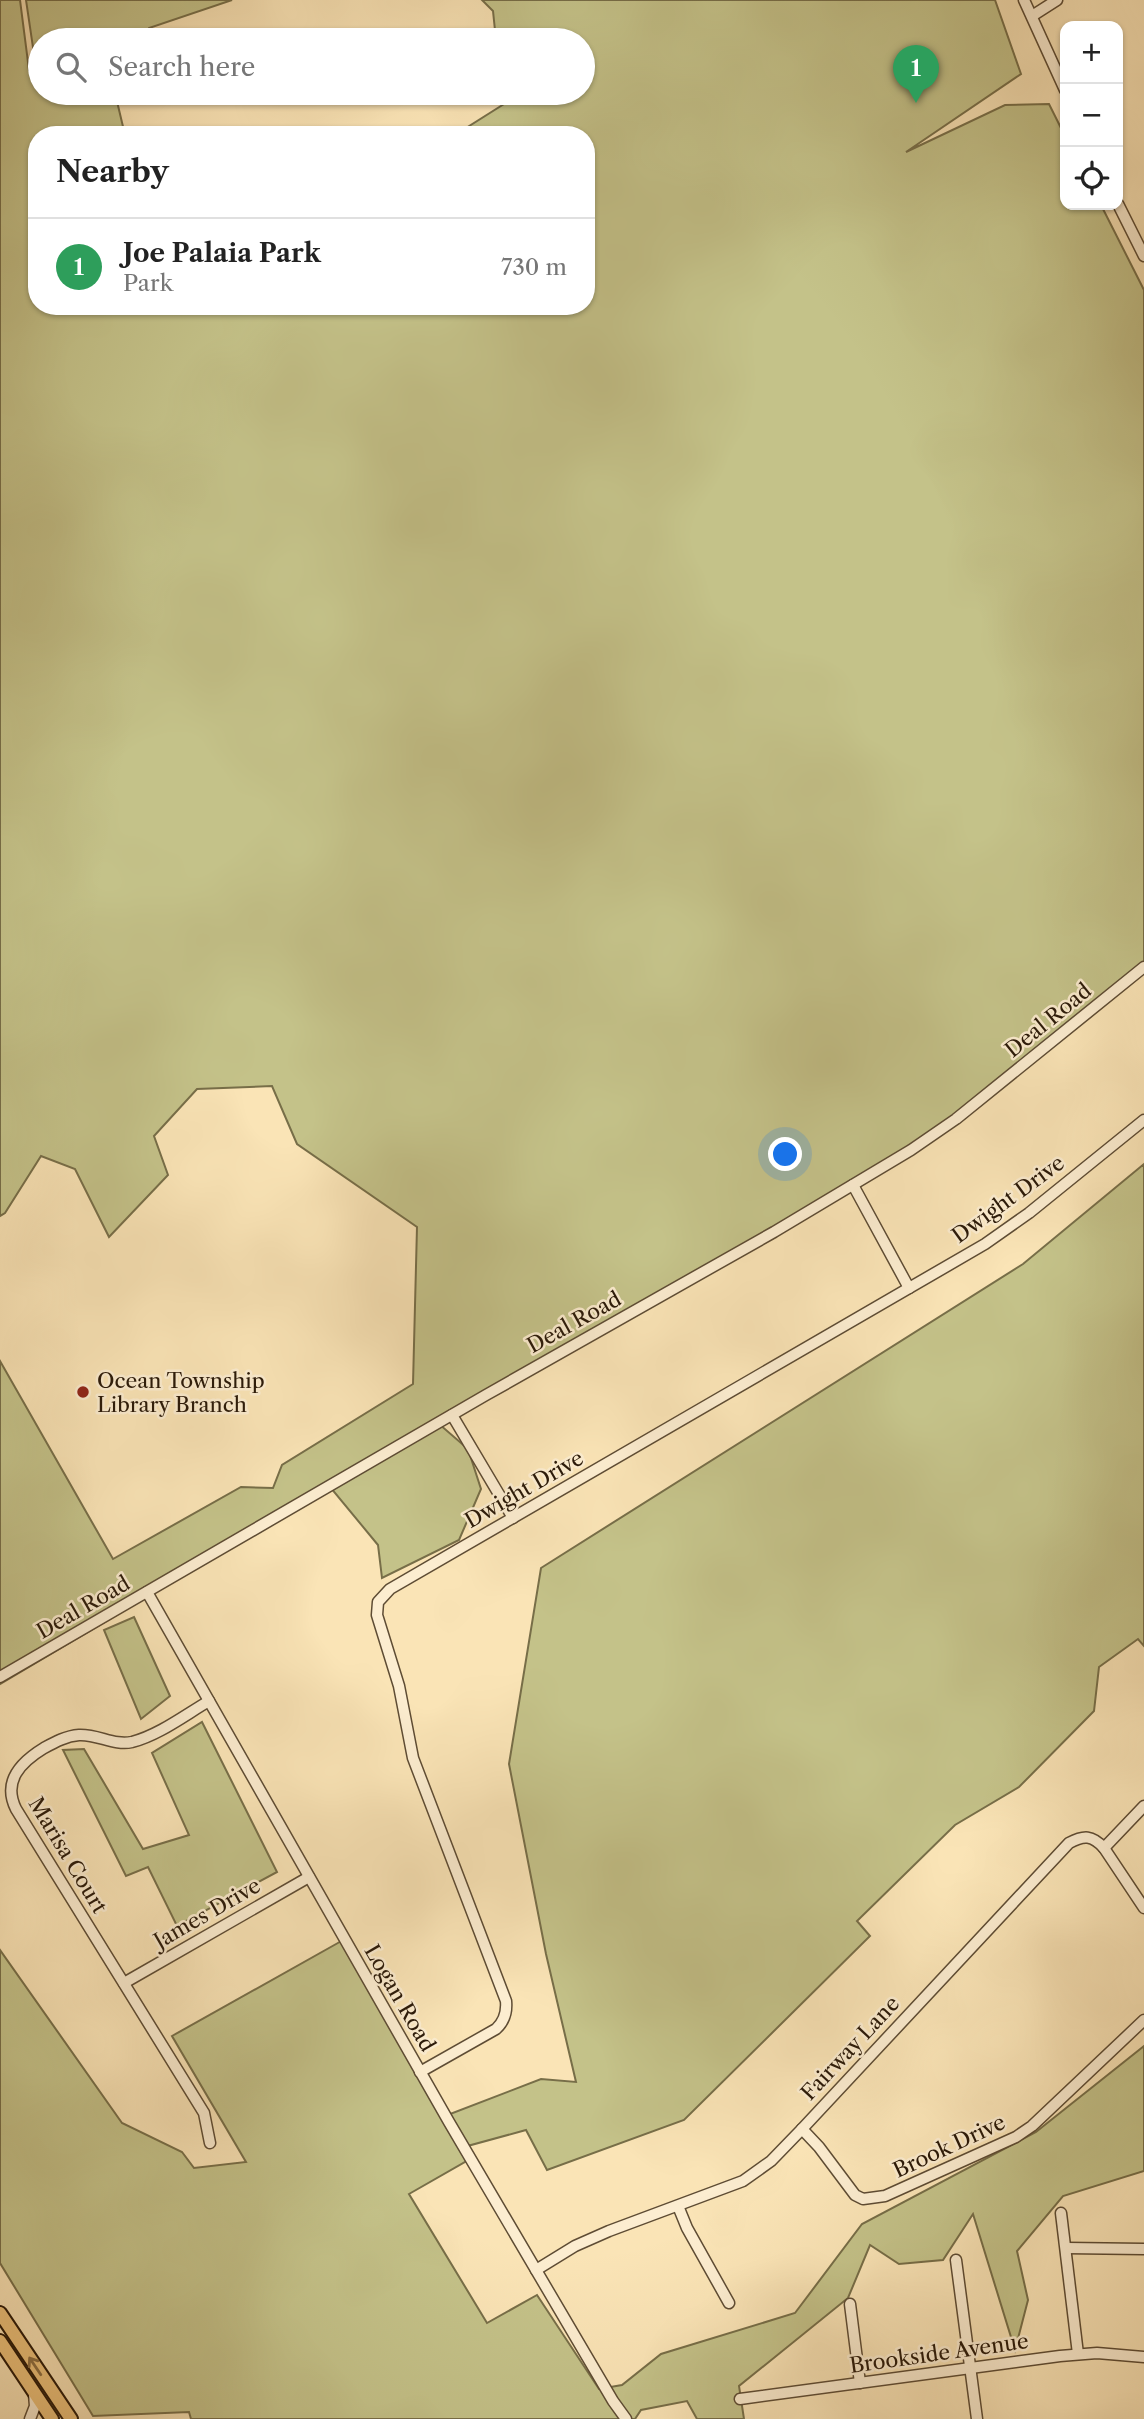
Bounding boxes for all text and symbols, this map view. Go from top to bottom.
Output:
map controls [1060,21,1123,210]
button: + [1060,21,1123,84]
search box [28,28,595,105]
pin: 1 [893,45,939,103]
icon: search [52,48,90,86]
text: Search here [108,51,255,83]
button: − [1060,84,1123,147]
button: locate [1060,147,1123,210]
text: Nearby [56,153,169,190]
text: Joe Palaia Park [123,237,321,269]
text: 1 [74,253,84,281]
text: 730 m [501,253,567,281]
text: Park [123,269,173,297]
street label: Deal Road [1000,978,1096,1062]
your location [768,1137,802,1171]
street label: Dwight Drive [947,1150,1069,1248]
street label: Deal Road [523,1286,626,1358]
place label: Ocean Township Library Branch [97,1368,265,1417]
marker: Ocean Township Library Branch [75,1384,91,1400]
street label: Dwight Drive [460,1445,588,1533]
street label: Deal Road [32,1570,134,1644]
street label: Marisa Court [24,1792,113,1918]
street label: James Drive [147,1872,265,1955]
street label: Logan Road [359,1940,441,2056]
street label: Fairway Lane [796,1991,904,2105]
street label: Brook Drive [889,2109,1009,2183]
street label: Brookside Avenue [848,2328,1030,2378]
one-way arrow [28,2357,43,2376]

